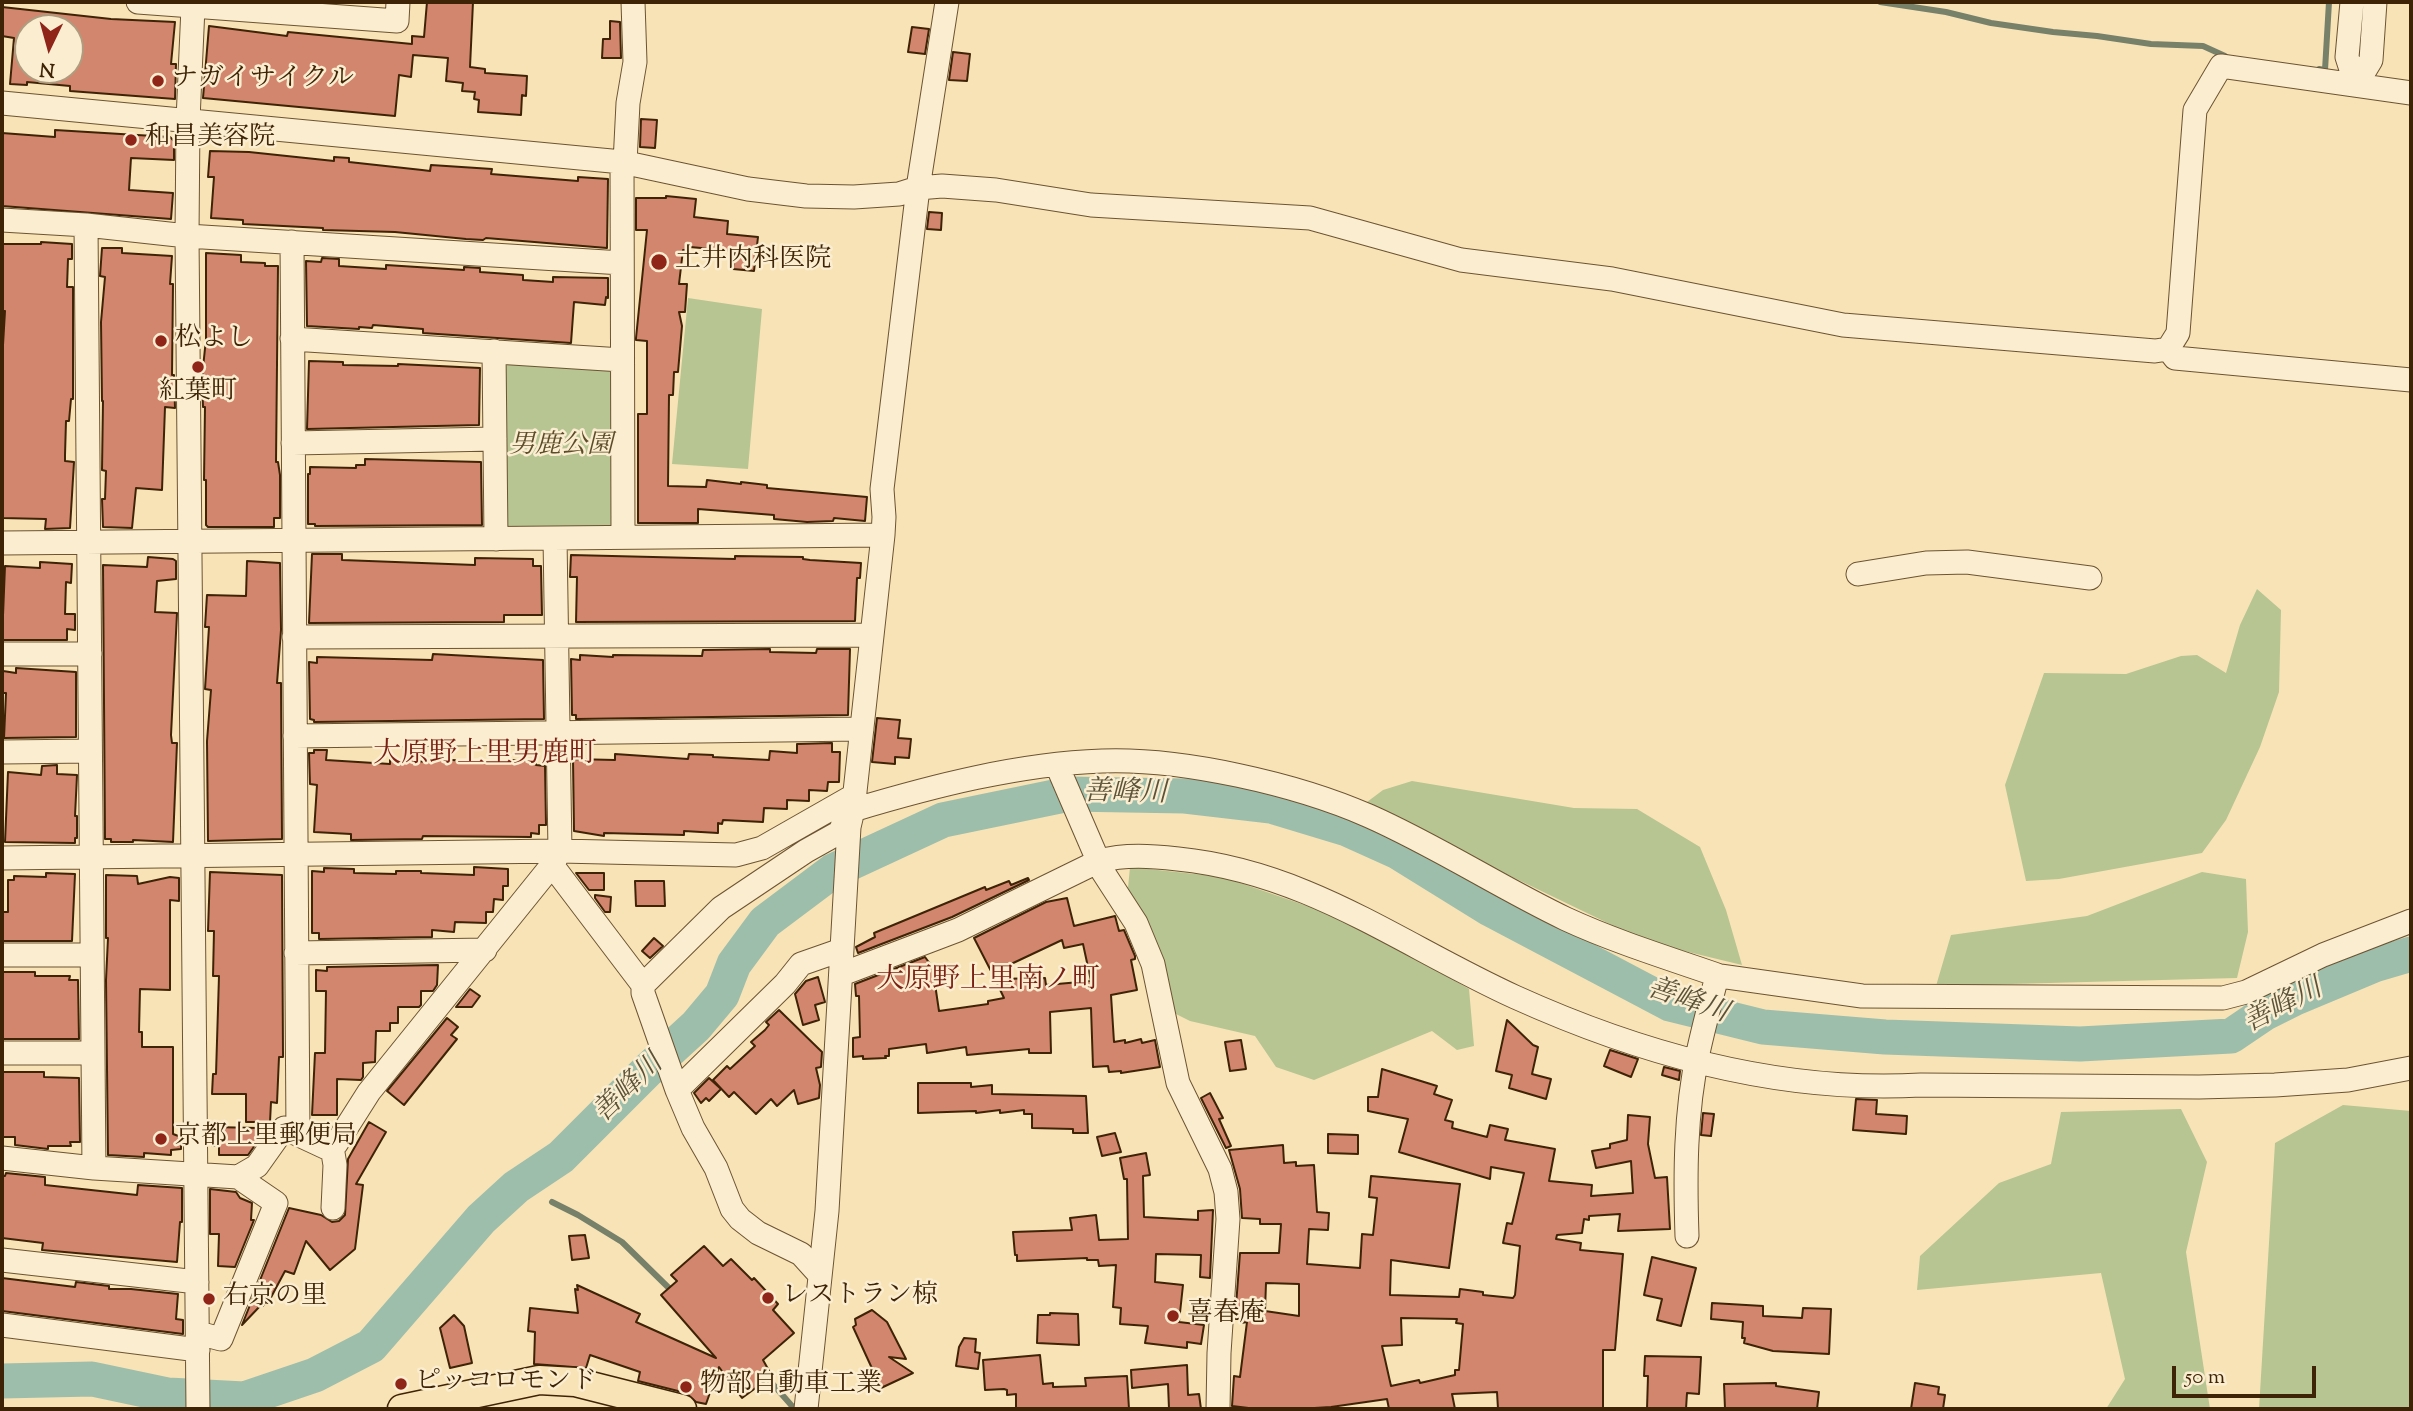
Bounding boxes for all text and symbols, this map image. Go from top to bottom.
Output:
north arrow [14,14,84,84]
text: N [39,54,56,83]
place label: ナガイサイクル [172,65,354,97]
marker: ナガイサイクル [150,73,166,89]
place label: 和昌美容院 [145,124,275,156]
marker: 和昌美容院 [123,132,139,148]
place label: 土井内科医院 [675,246,831,278]
marker: 土井内科医院 [649,252,669,272]
place label: 松よし [175,325,253,357]
marker: 松よし [153,333,169,349]
marker: 紅葉町 [190,359,206,375]
place label: 紅葉町 [159,378,237,410]
park label: 男鹿公園 [509,432,613,464]
district label: 大原野上里男鹿町 [373,739,597,773]
water label: 善峰川 [1083,777,1167,813]
district label: 大原野上里南ノ町 [876,965,1100,999]
water label: 善峰川 [1642,973,1732,1033]
water label: 善峰川 [2239,974,2329,1042]
water label: 善峰川 [588,1049,672,1131]
place label: 京都上里郵便局 [175,1123,357,1155]
marker: 京都上里郵便局 [153,1131,169,1147]
place label: レストラン椋 [782,1282,938,1314]
place label: 右京の里 [223,1283,327,1315]
marker: レストラン椋 [760,1290,776,1306]
marker: 右京の里 [201,1291,217,1307]
place label: 喜春庵 [1187,1300,1265,1332]
marker: 喜春庵 [1165,1308,1181,1324]
scale bar [2175,1352,2318,1396]
text: 50 m [2185,1363,2225,1393]
place label: ピッコロモンド [415,1368,597,1400]
place label: 物部自動車工業 [700,1371,882,1403]
marker: ピッコロモンド [393,1376,409,1392]
marker: 物部自動車工業 [678,1379,694,1395]

